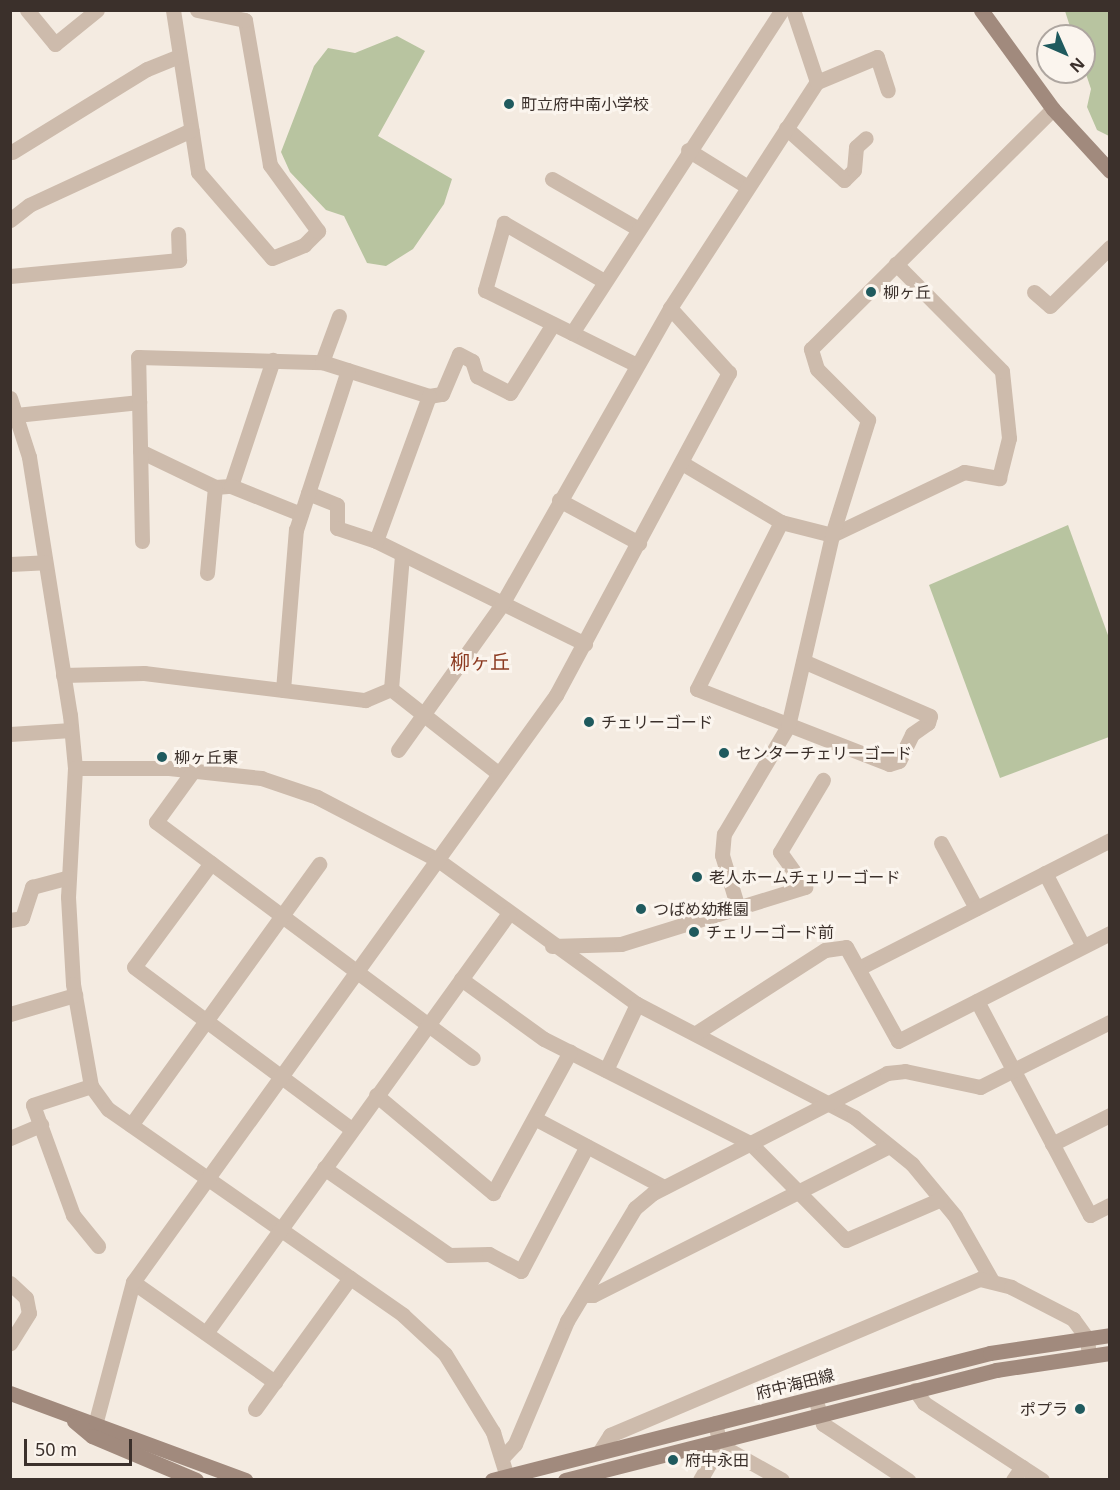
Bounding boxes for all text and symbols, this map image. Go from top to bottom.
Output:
north arrow [1036,24,1096,84]
text: N [1065,53,1090,78]
place label: 町立府中南小学校 [521,94,649,114]
marker: 町立府中南小学校 [502,97,516,111]
place label: 柳ヶ丘 [883,282,931,302]
marker: 柳ヶ丘 [864,285,878,299]
district label: 柳ヶ丘 [450,649,510,673]
place label: チェリーゴード [601,712,713,732]
marker: チェリーゴード [582,715,596,729]
place label: センターチェリーゴード [736,743,912,763]
marker: センターチェリーゴード [717,746,731,760]
place label: 柳ヶ丘東 [174,747,238,767]
marker: 柳ヶ丘東 [155,750,169,764]
place label: 老人ホームチェリーゴード [709,867,901,887]
marker: 老人ホームチェリーゴード [690,870,704,884]
place label: つばめ幼稚園 [653,899,749,919]
marker: つばめ幼稚園 [634,902,648,916]
place label: チェリーゴード前 [706,922,834,942]
marker: チェリーゴード前 [687,925,701,939]
street label: 府中海田線 [754,1365,836,1403]
place label: ポプラ [1020,1399,1068,1419]
marker: ポプラ [1073,1402,1087,1416]
scale bar [27,1427,135,1465]
text: 50 m [35,1437,77,1461]
place label: 府中永田 [685,1450,749,1470]
marker: 府中永田 [666,1453,680,1467]

